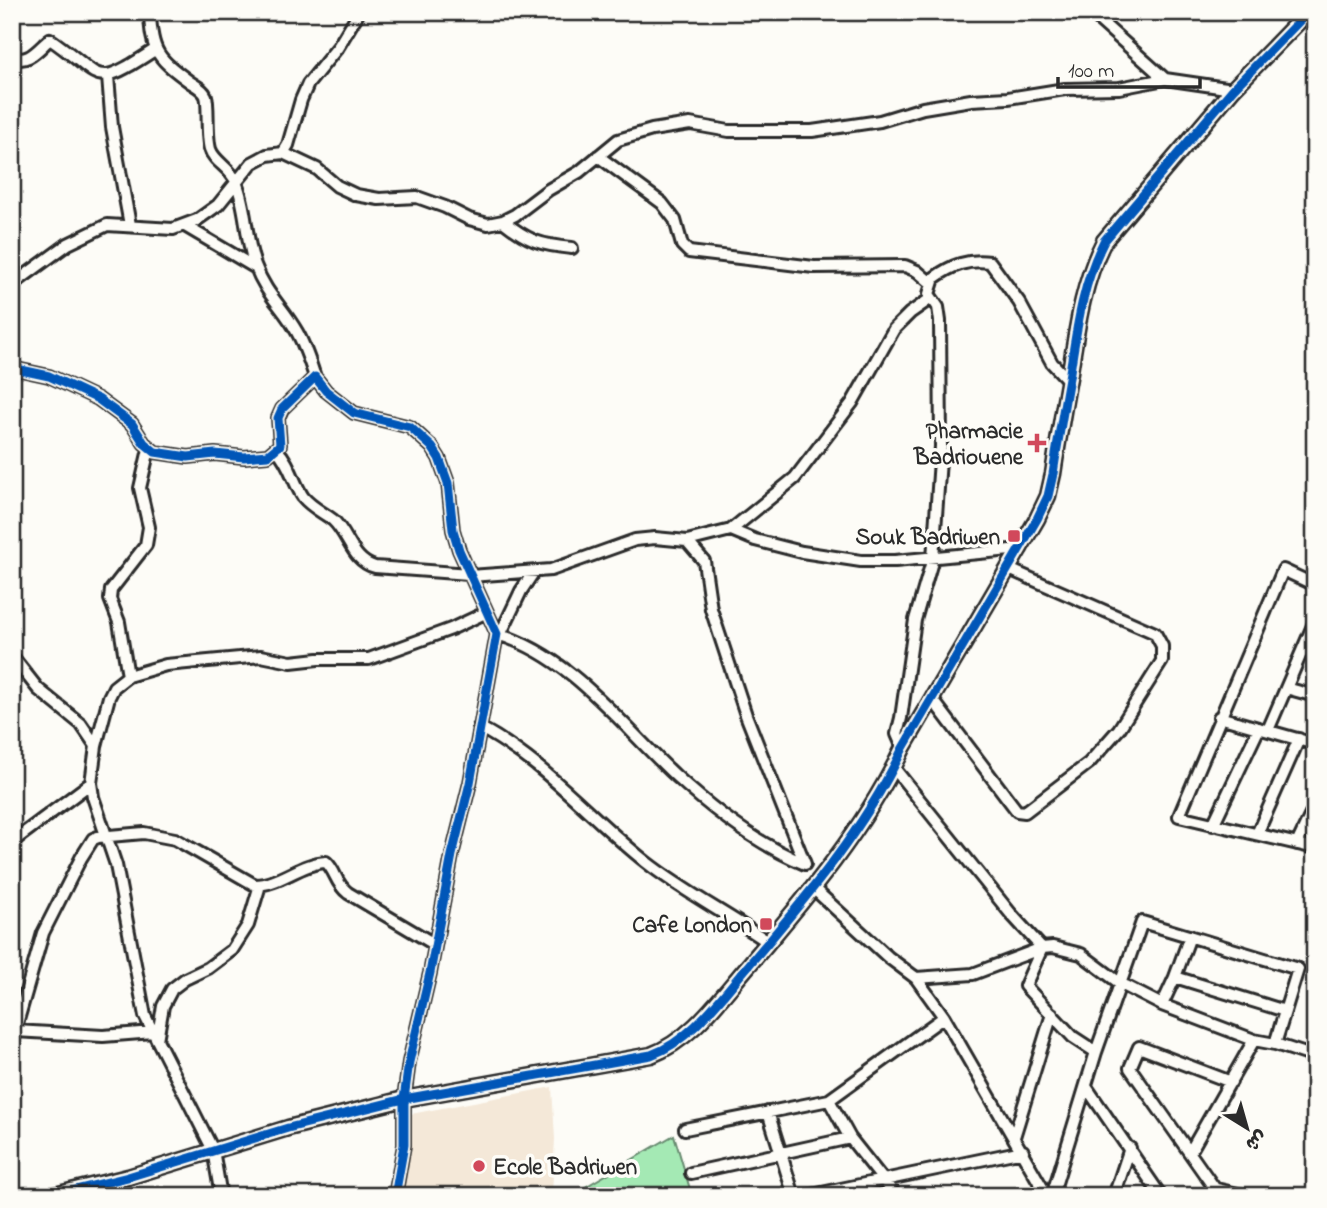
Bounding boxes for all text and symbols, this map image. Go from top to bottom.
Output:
scale bar [1058,46,1199,90]
text: 100 m [1068,57,1114,87]
place label: Pharmacie Badriouene [913,416,1024,475]
marker: Pharmacie Badriouene [1029,435,1045,451]
place label: Souk Badriwen [856,522,1000,555]
marker: Souk Badriwen [1006,528,1022,544]
place label: Cafe London [632,910,752,943]
marker: Cafe London [758,916,774,932]
north arrow [1212,1092,1282,1162]
text: ش [1239,1123,1272,1157]
place label: Ecole Badriwen [493,1152,637,1185]
marker: Ecole Badriwen [471,1158,487,1174]

